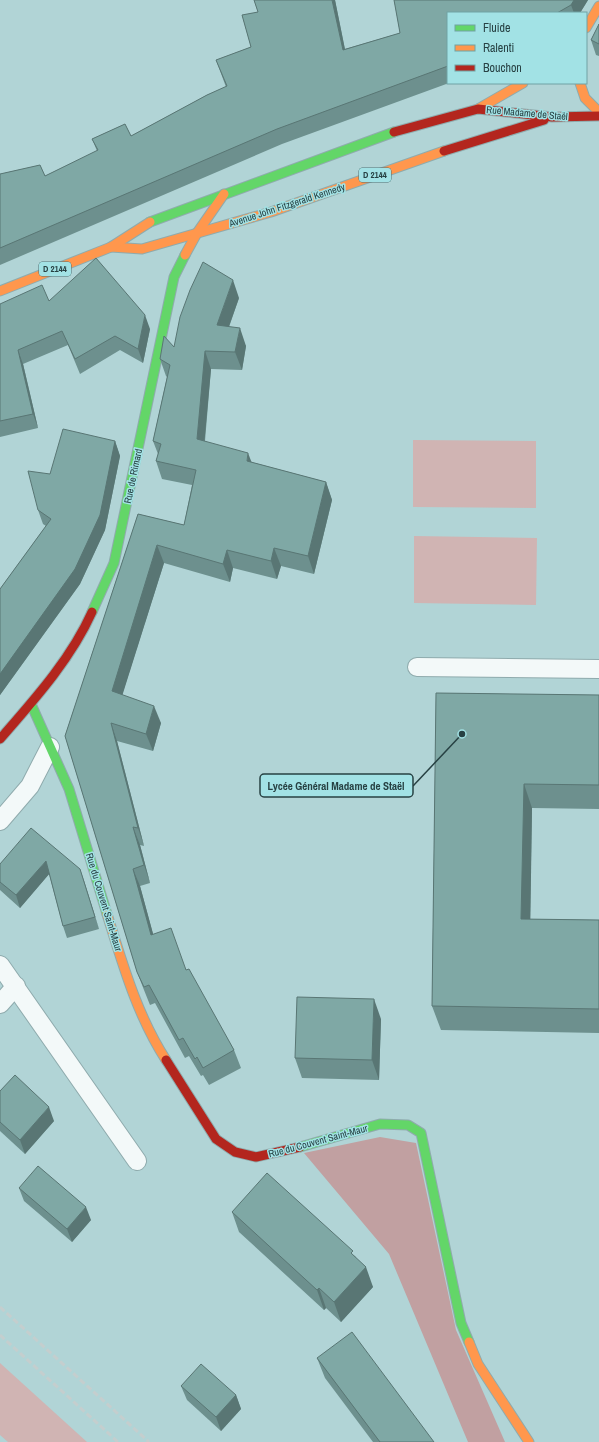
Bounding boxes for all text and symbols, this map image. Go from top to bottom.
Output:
legend [447,12,587,84]
text: Fluide [483,20,510,36]
text: Ralenti [483,40,514,56]
text: Bouchon [483,60,522,76]
street label: Rue Madame de Staël [486,103,568,123]
road number: D 2144 [359,168,391,182]
street label: Avenue John Fitzgerald Kennedy [226,180,347,230]
road number: D 2144 [39,262,71,276]
street label: Rue de Rimard [121,447,145,505]
callout: Lycée Général Madame de Staël [260,774,413,797]
text: Lycée Général Madame de Staël [267,779,405,793]
street label: Rue du Couvent Saint-Maur [83,851,125,953]
street label: Rue du Couvent Saint-Maur [267,1121,369,1160]

